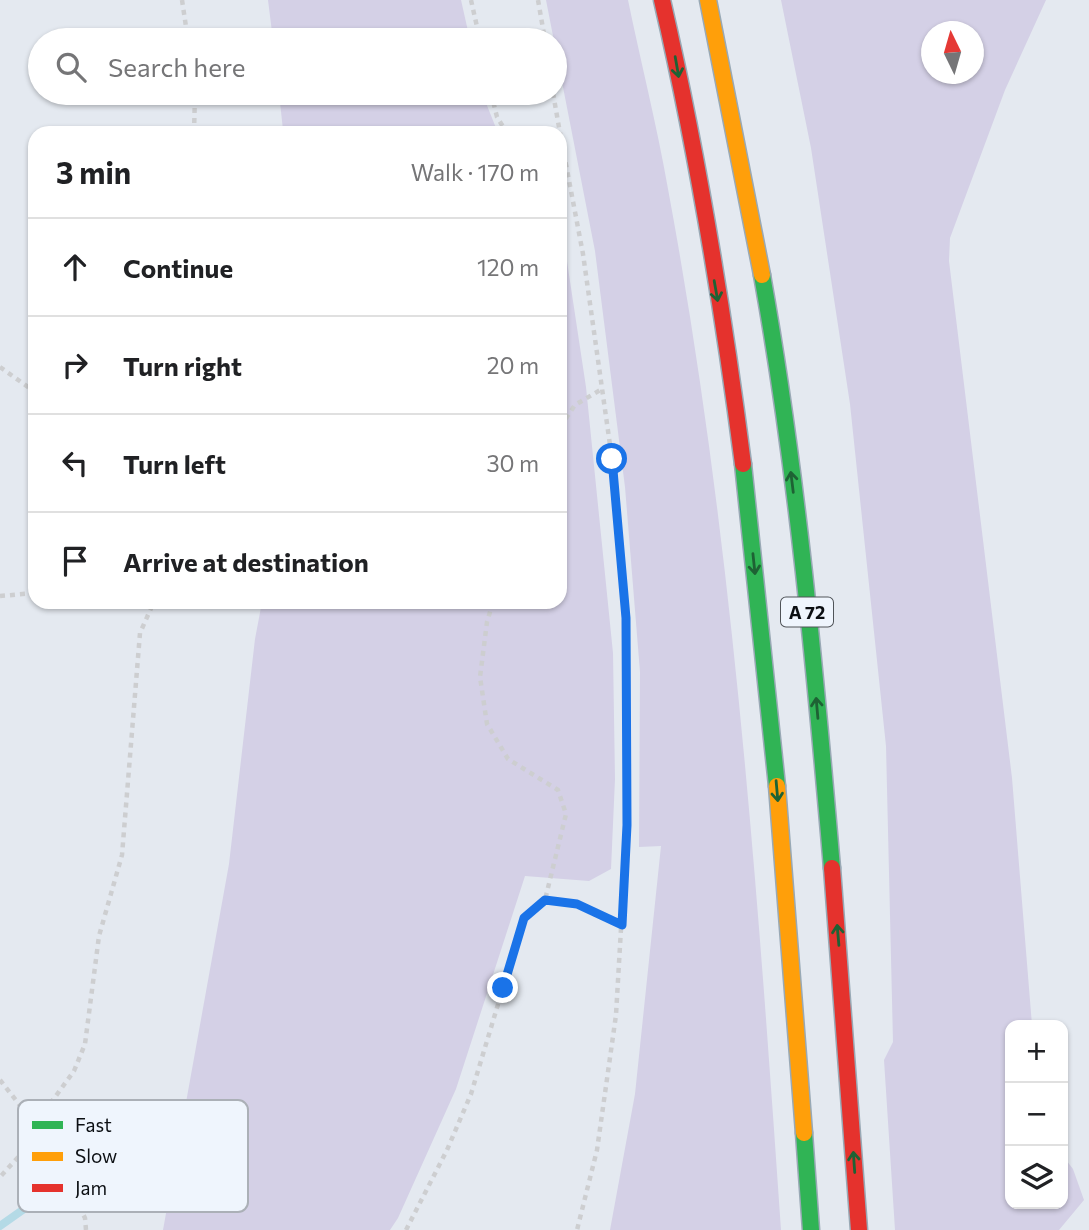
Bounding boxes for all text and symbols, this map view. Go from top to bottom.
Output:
north arrow [921,21,984,84]
search box [28,28,567,105]
icon: search [52,48,90,86]
text: Search here [108,51,246,82]
one-way arrow [671,55,684,78]
text: 3 min [56,153,131,190]
text: Walk · 170 m [411,158,539,186]
icon: ahead [56,248,94,286]
text: Continue [123,252,233,283]
text: 120 m [477,253,539,281]
one-way arrow [710,279,723,302]
icon: right [56,346,94,384]
text: Turn right [123,350,242,381]
text: 20 m [487,351,539,379]
route start [596,443,627,474]
icon: left [56,444,94,482]
text: Turn left [123,448,226,479]
text: 30 m [486,449,539,477]
one-way arrow [785,472,798,494]
icon: arrive [56,542,94,580]
text: Arrive at destination [123,546,369,577]
one-way arrow [748,553,761,575]
road number: A 72 [781,598,833,626]
one-way arrow [810,698,823,720]
one-way arrow [771,779,784,802]
one-way arrow [831,924,844,947]
route end [487,972,518,1003]
map controls [1005,1020,1068,1209]
button: + [1005,1020,1068,1083]
button: − [1005,1083,1068,1146]
legend [18,1100,248,1212]
text: Fast [75,1113,112,1136]
text: Slow [75,1144,117,1167]
button: layers [1005,1146,1068,1209]
one-way arrow [847,1151,860,1174]
text: Jam [75,1176,107,1199]

